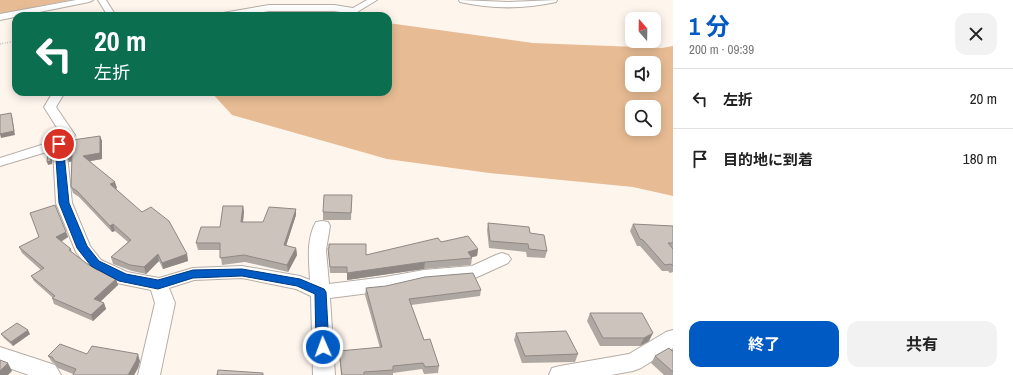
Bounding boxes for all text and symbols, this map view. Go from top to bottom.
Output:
text: 1 分 [689,10,729,42]
north arrow [625,12,661,48]
map controls [625,12,661,136]
button: close [955,13,997,55]
text: 20 m [94,22,146,60]
icon: left [28,28,80,80]
text: 200 m · 09:39 [689,41,754,58]
button: sound [625,56,661,92]
text: 左折 [94,60,130,85]
icon: left [689,88,711,110]
text: 20 m [970,88,997,109]
text: 左折 [723,89,753,110]
button: search [625,100,661,136]
pin [42,127,76,161]
icon: arrive [48,133,70,155]
icon: arrive [689,148,711,170]
text: 180 m [963,148,997,169]
text: 目的地に到着 [723,149,813,170]
button: 終了 [689,321,839,367]
button: 共有 [847,321,997,367]
position arrow [302,326,344,368]

